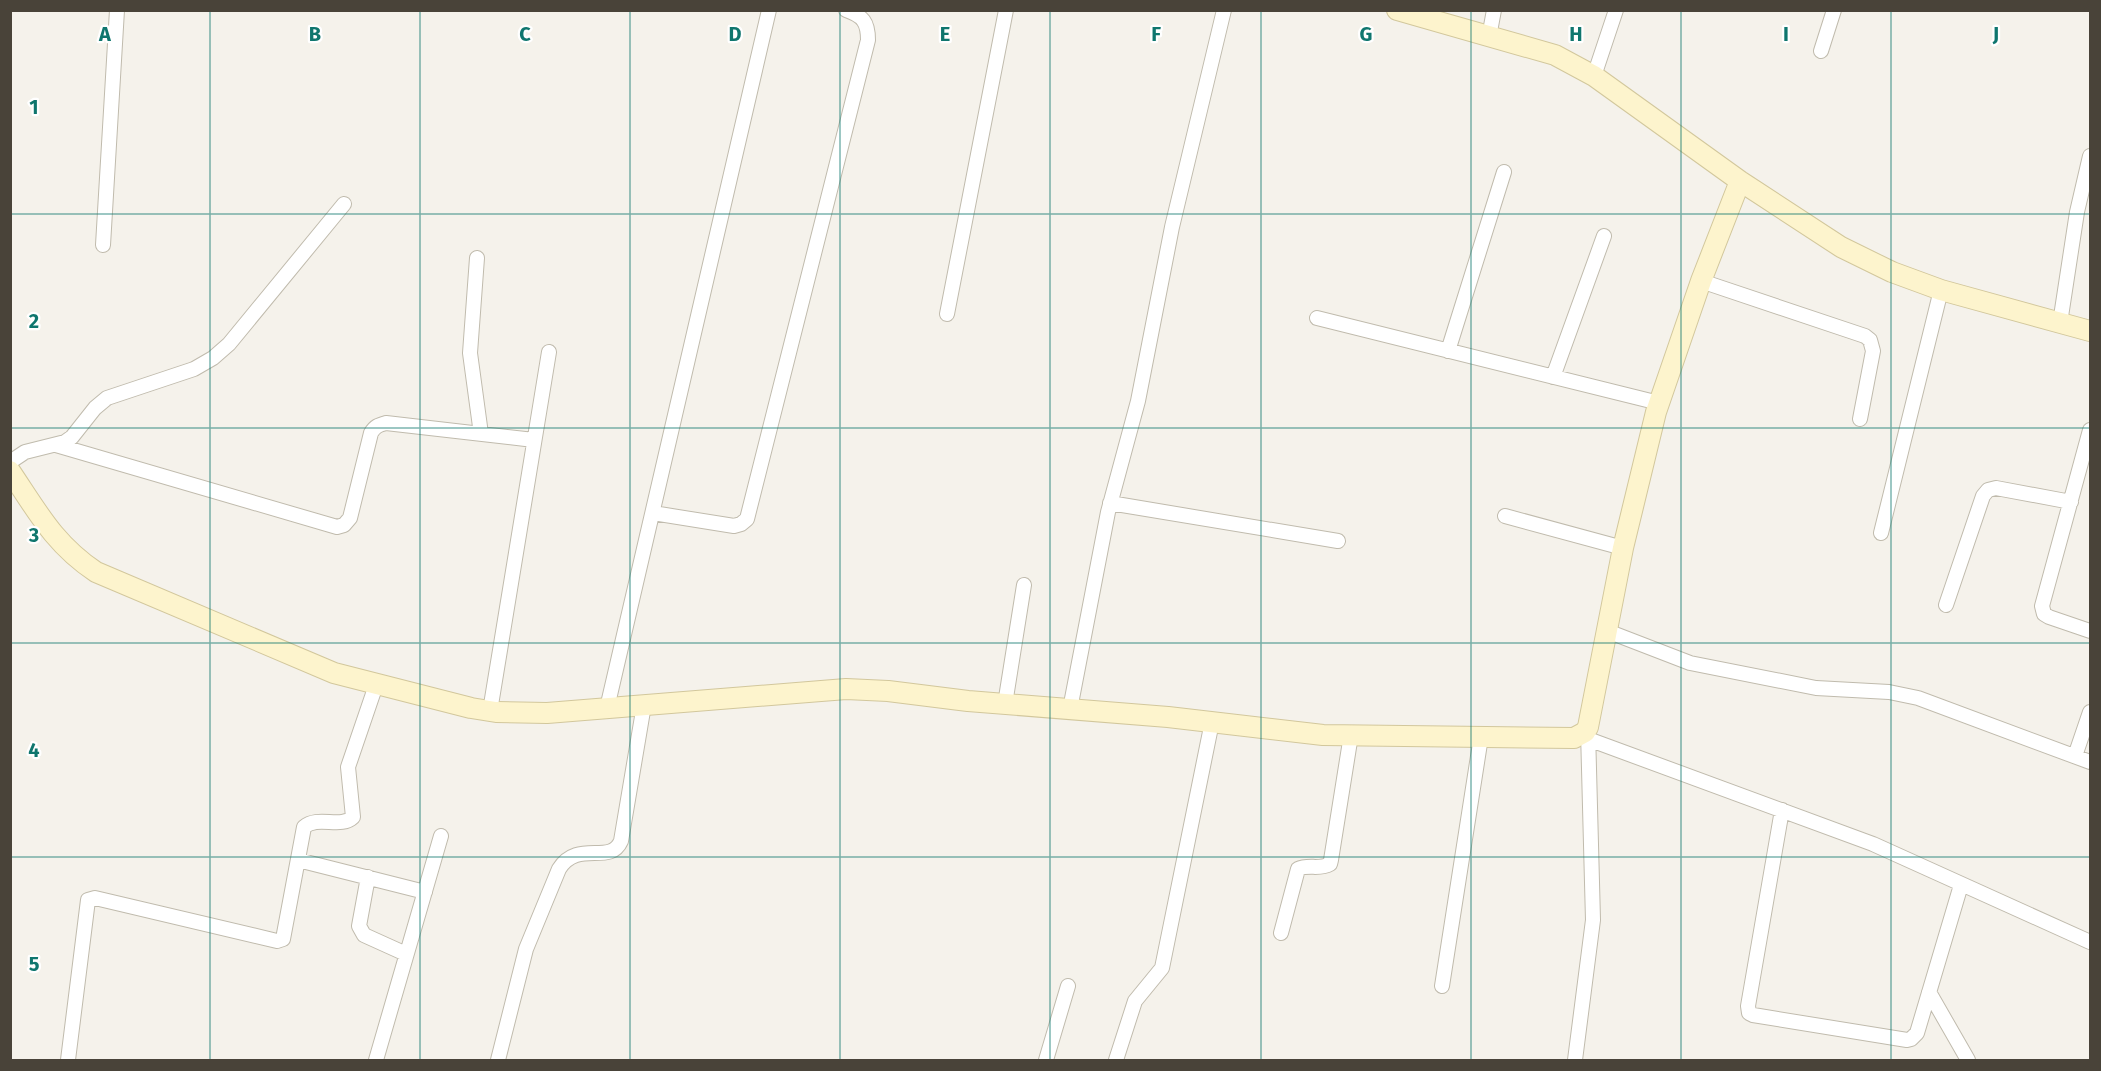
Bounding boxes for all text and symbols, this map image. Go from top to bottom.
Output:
text: A [98,22,112,46]
text: B [309,22,321,46]
text: C [519,22,531,46]
text: D [728,22,742,46]
text: E [940,22,950,46]
text: F [1151,22,1161,46]
text: G [1360,22,1372,46]
text: H [1569,22,1583,46]
text: I [1783,22,1789,46]
text: J [1992,22,1999,46]
text: 1 [29,95,39,119]
text: 2 [29,309,39,333]
text: 3 [28,523,39,547]
text: 4 [28,738,40,762]
text: 5 [29,952,40,976]

